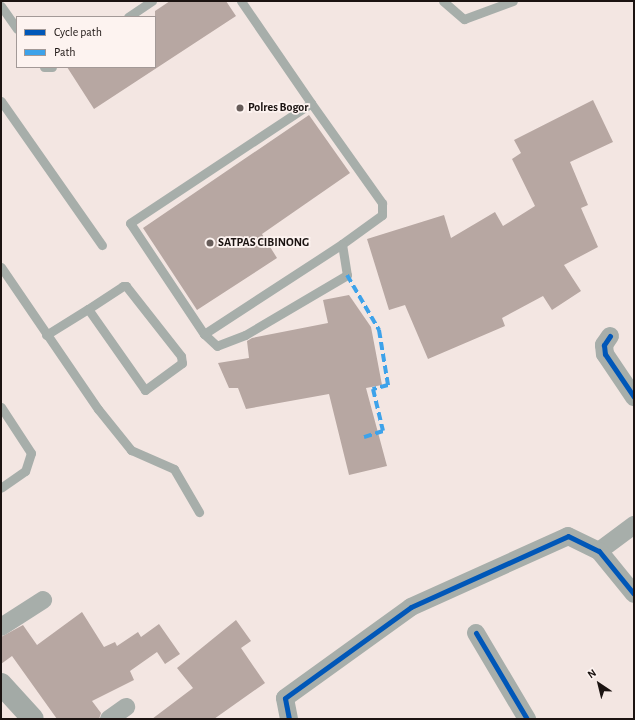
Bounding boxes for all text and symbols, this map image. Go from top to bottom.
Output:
legend [16,16,156,68]
text: Cycle path [54,26,102,38]
text: Path [54,46,76,58]
place label: Polres Bogor [248,101,308,115]
marker: Polres Bogor [235,103,245,113]
place label: SATPAS CIBINONG [218,236,309,250]
marker: SATPAS CIBINONG [205,238,215,248]
north arrow [579,664,619,704]
text: N [586,667,598,680]

